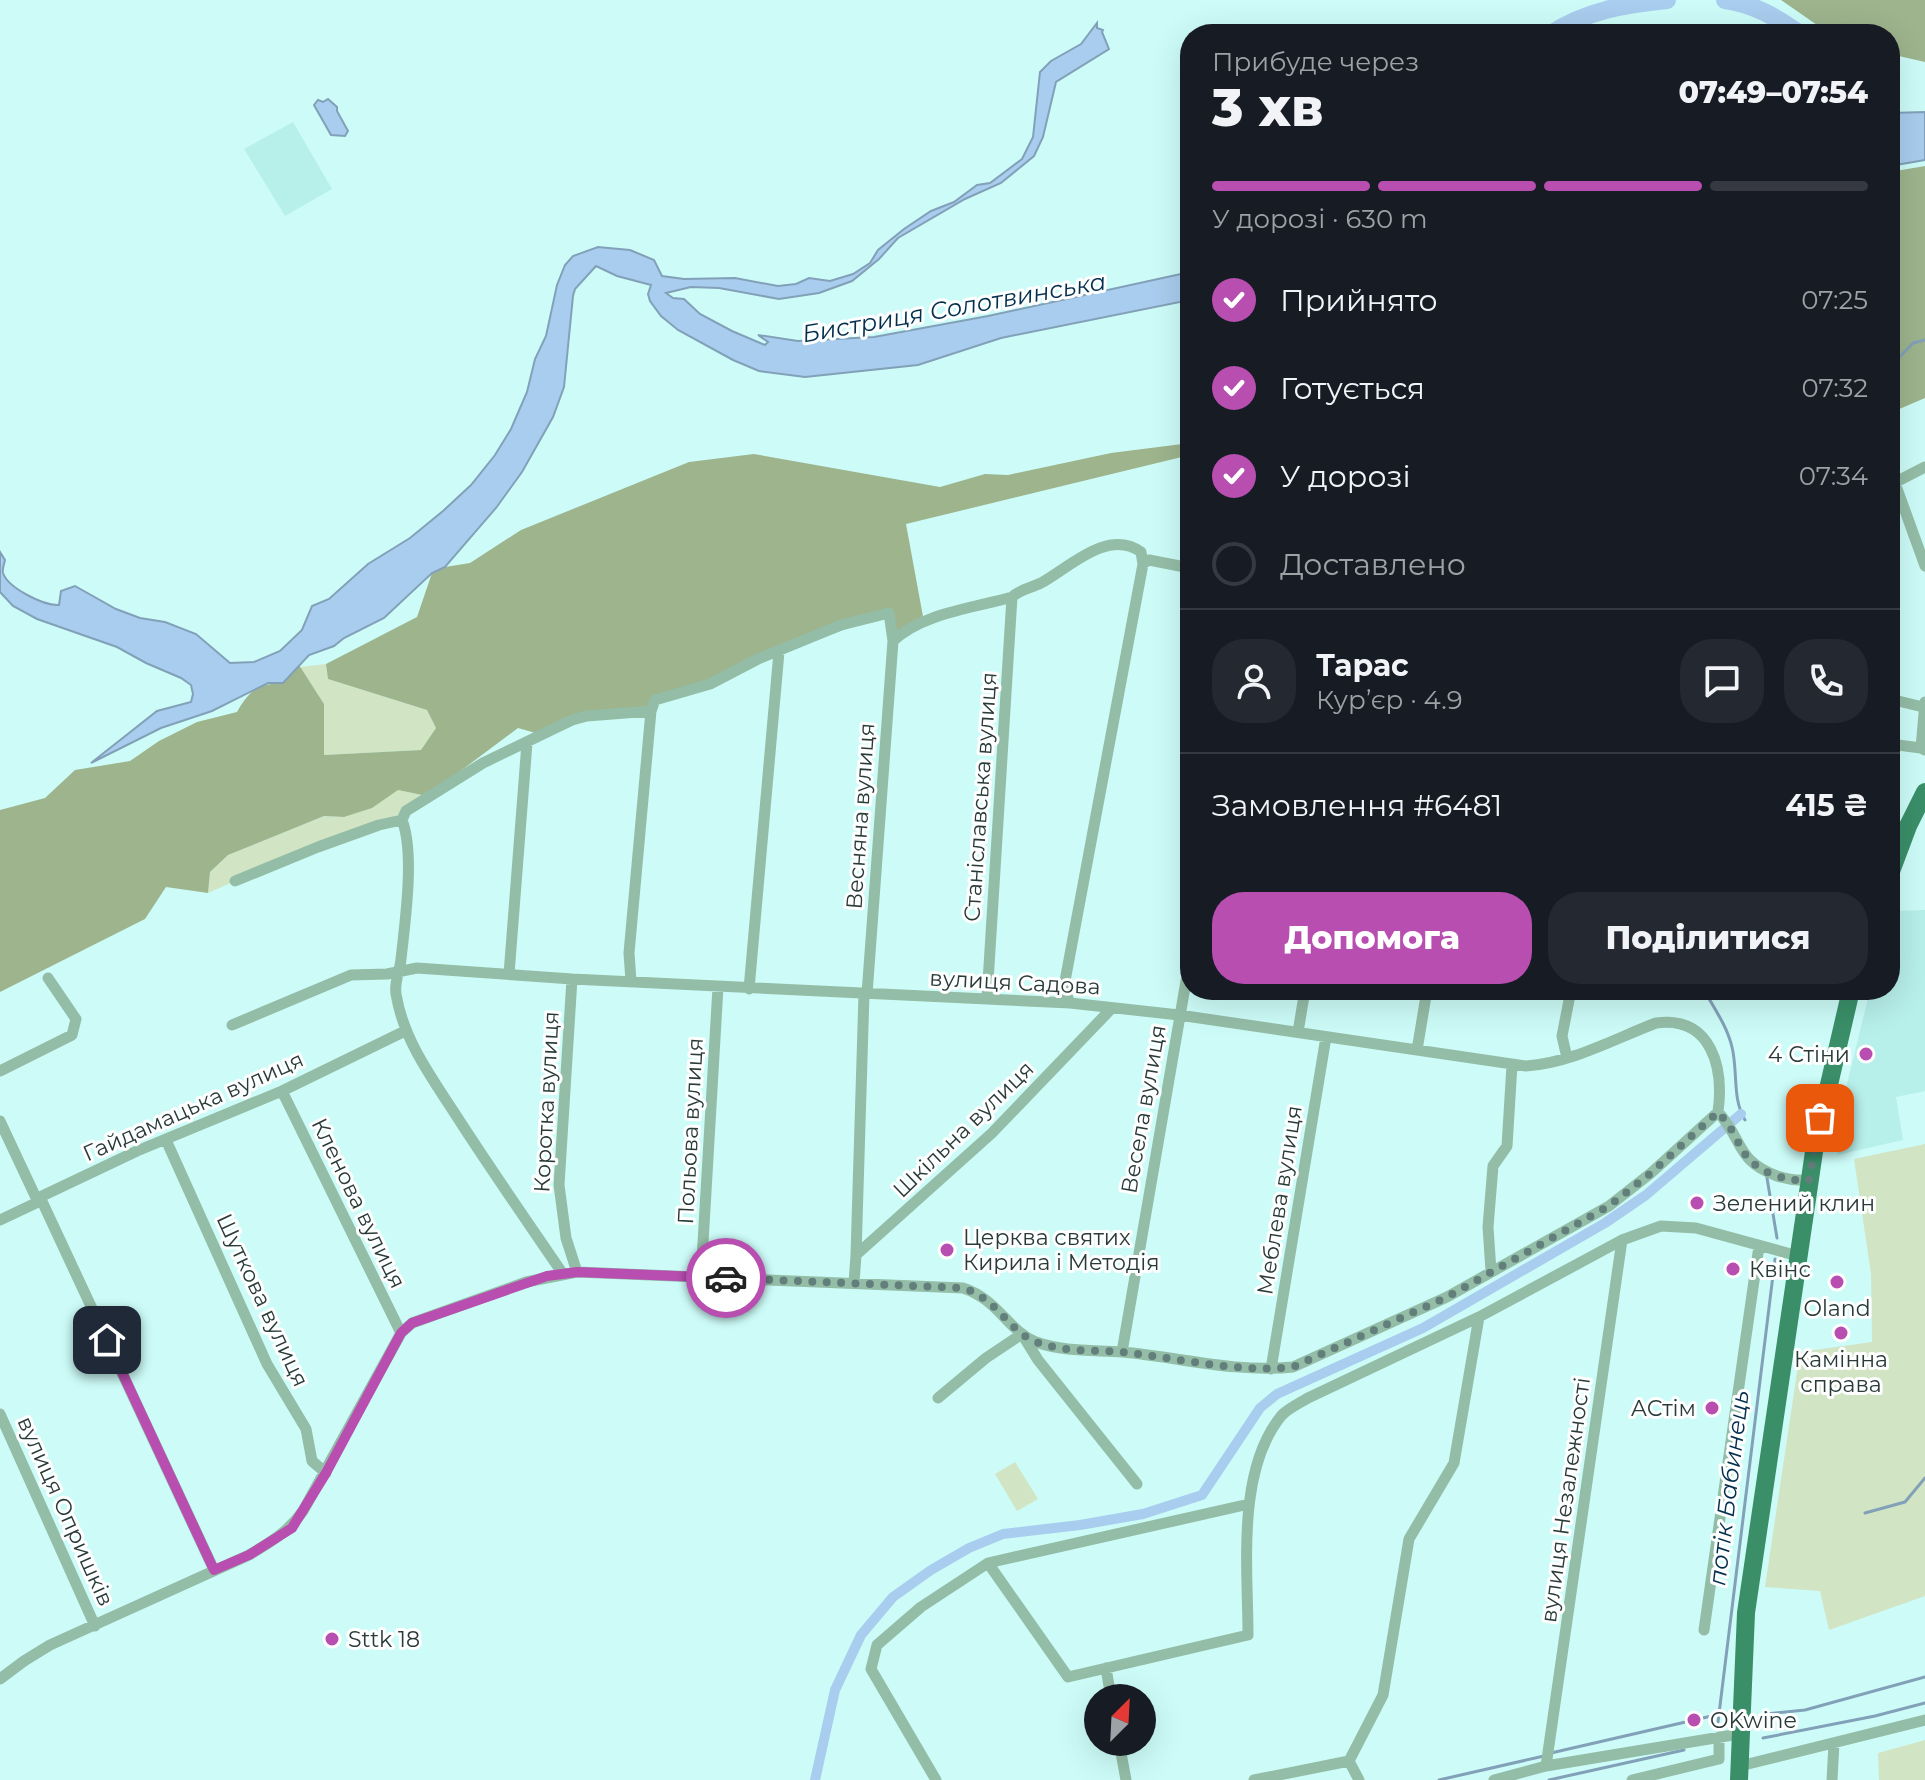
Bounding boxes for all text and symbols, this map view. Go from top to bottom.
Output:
text: Прибуде через [1212,46,1419,78]
text: 07:49–07:54 [1679,74,1868,111]
text: 3 хв [1212,76,1324,139]
text: У дорозі · 630 m [1212,203,1428,235]
water label: Бистриця Солотвинська [800,267,1108,349]
icon: check [1212,278,1256,322]
text: Прийнято [1280,282,1438,319]
text: 07:25 [1801,284,1868,316]
icon: check [1212,366,1256,410]
text: Готується [1280,370,1425,407]
text: 07:32 [1801,372,1868,404]
icon: check [1212,454,1256,498]
text: У дорозі [1280,458,1411,495]
text: 07:34 [1799,460,1868,492]
text: Доставлено [1280,546,1466,583]
button: person [1212,639,1296,723]
button: chat [1680,639,1764,723]
button: phone [1784,639,1868,723]
text: Тарас [1316,647,1409,684]
street label: Станіславська вулиця [958,671,1003,923]
text: Кур’єр · 4.9 [1316,684,1463,716]
street label: Весняна вулиця [841,722,880,910]
text: Замовлення #6481 [1212,787,1502,824]
text: 415 ₴ [1785,787,1868,824]
button: Допомога [1212,892,1532,984]
button: Поділитися [1548,892,1868,984]
street label: вулиця Садова [929,965,1101,1000]
street label: Коротка вулиця [528,1011,565,1193]
street label: Весела вулиця [1115,1023,1172,1195]
street label: Польова вулиця [672,1037,709,1225]
place label: 4 Стіни [1768,1041,1850,1068]
marker: 4 Стіни [1857,1045,1875,1063]
street label: Гайдамацька вулиця [79,1046,308,1167]
street label: Шкільна вулиця [887,1055,1039,1203]
pin [1786,1084,1854,1152]
icon: bag [1798,1096,1842,1140]
street label: Меблева вулиця [1251,1104,1308,1297]
street label: Кленова вулиця [306,1114,411,1293]
place label: Зелений клин [1713,1190,1875,1217]
marker: Зелений клин [1688,1194,1706,1212]
street label: Шуткова вулиця [211,1209,314,1391]
place label: Церква святих Кирила і Методія [963,1224,1160,1276]
courier [686,1238,766,1318]
marker: Церква святих Кирила і Методія [938,1241,956,1259]
icon: car [704,1256,748,1300]
place label: Квінс [1749,1256,1811,1283]
marker: Квінс [1724,1260,1742,1278]
marker: Oland [1828,1273,1846,1291]
place label: Oland [1803,1295,1871,1322]
pin [73,1306,141,1374]
icon: home [85,1318,129,1362]
marker: Камінна справа [1832,1324,1850,1342]
place label: Камінна справа [1794,1346,1888,1398]
street label: вулиця Незалежності [1535,1376,1596,1624]
water label: потік Бабинець [1702,1389,1755,1587]
place label: АСтім [1631,1395,1696,1422]
marker: АСтім [1703,1399,1721,1417]
street label: вулиця Опришків [12,1412,120,1610]
place label: Sttk 18 [348,1626,420,1653]
marker: Sttk 18 [323,1630,341,1648]
north arrow [1084,1684,1156,1756]
map controls [1084,1684,1156,1756]
place label: OKwine [1710,1707,1797,1734]
marker: OKwine [1685,1711,1703,1729]

